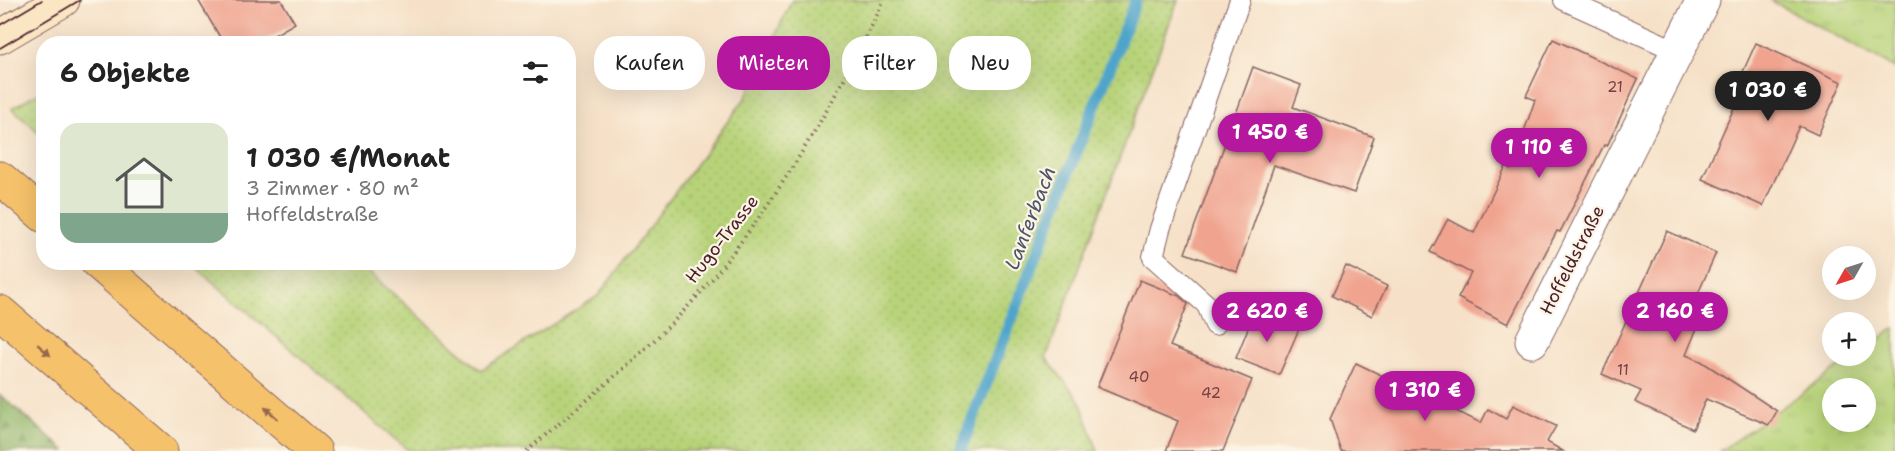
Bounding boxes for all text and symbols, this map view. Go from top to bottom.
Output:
chip: Kaufen [594,36,705,90]
chip: Mieten [717,36,830,90]
chip: Filter [842,36,937,90]
chip: Neu [949,36,1031,90]
text: 6 Objekte [60,55,190,90]
icon: filters [519,56,552,89]
pin: 1 030 € [1713,71,1823,122]
house number: 21 [1607,77,1623,97]
text: 1 030 € [1729,77,1807,103]
pin: 1 450 € [1215,113,1325,164]
text: 1 450 € [1232,119,1308,145]
pin: 1 110 € [1484,128,1594,179]
text: 1 110 € [1505,134,1573,160]
text: 1 030 €/Monat [246,140,450,175]
icon: home [108,147,180,219]
water label: Lanferbach [998,163,1062,273]
text: 3 Zimmer · 80 m² [246,175,419,201]
street label: Hugo-Trasse [680,190,764,288]
text: Hoffeldstraße [246,201,379,227]
street label: Hoffeldstraße [1534,201,1610,319]
north arrow [1822,246,1876,300]
map controls [1822,246,1876,432]
pin: 2 620 € [1212,292,1322,343]
pin: 2 160 € [1620,292,1730,343]
text: 2 620 € [1226,298,1308,324]
text: 2 160 € [1636,298,1714,324]
button: + [1822,312,1876,366]
one-way arrow [36,343,51,356]
house number: 11 [1617,360,1629,380]
house number: 40 [1129,367,1149,387]
pin: 1 310 € [1370,371,1480,422]
text: 1 310 € [1389,377,1461,403]
button: − [1822,378,1876,432]
house number: 42 [1201,383,1221,403]
one-way arrow [264,407,279,420]

